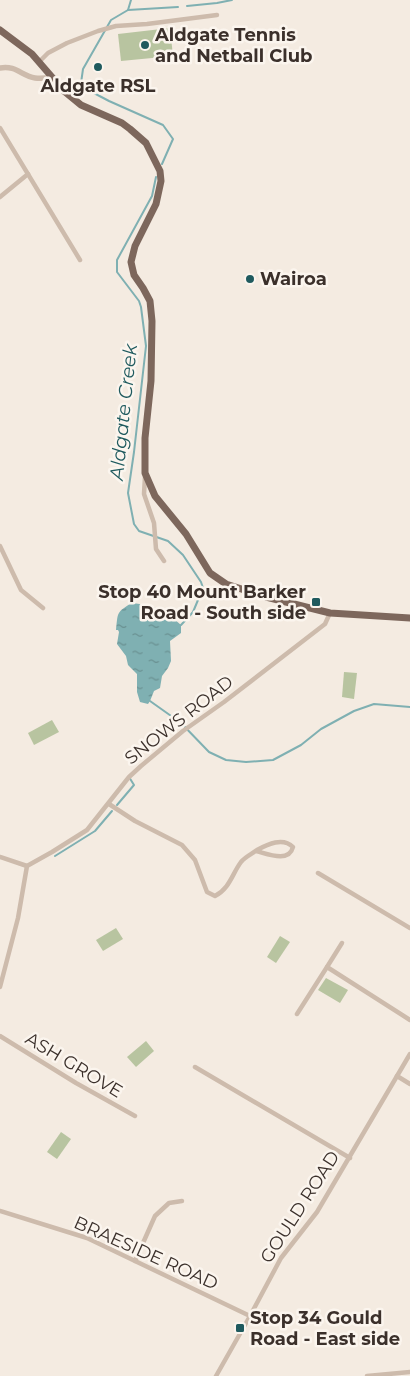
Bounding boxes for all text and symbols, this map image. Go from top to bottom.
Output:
place label: Aldgate Tennis and Netball Club [154,24,312,67]
marker: Aldgate Tennis and Netball Club [139,39,151,51]
marker: Aldgate RSL [92,61,104,73]
place label: Aldgate RSL [40,75,156,97]
place label: Wairoa [260,268,327,290]
marker: Wairoa [244,273,256,285]
water label: Aldgate Creek [105,342,142,482]
place label: Stop 40 Mount Barker Road - South side [98,581,306,624]
marker: Stop 40 Mount Barker Road - South side [310,596,322,608]
street label: SNOWS ROAD [120,671,238,769]
street label: ASH GROVE [21,1027,127,1103]
street label: GOULD ROAD [256,1147,344,1267]
street label: BRAESIDE ROAD [71,1211,221,1295]
place label: Stop 34 Gould Road - East side [250,1307,400,1350]
marker: Stop 34 Gould Road - East side [234,1322,246,1334]

